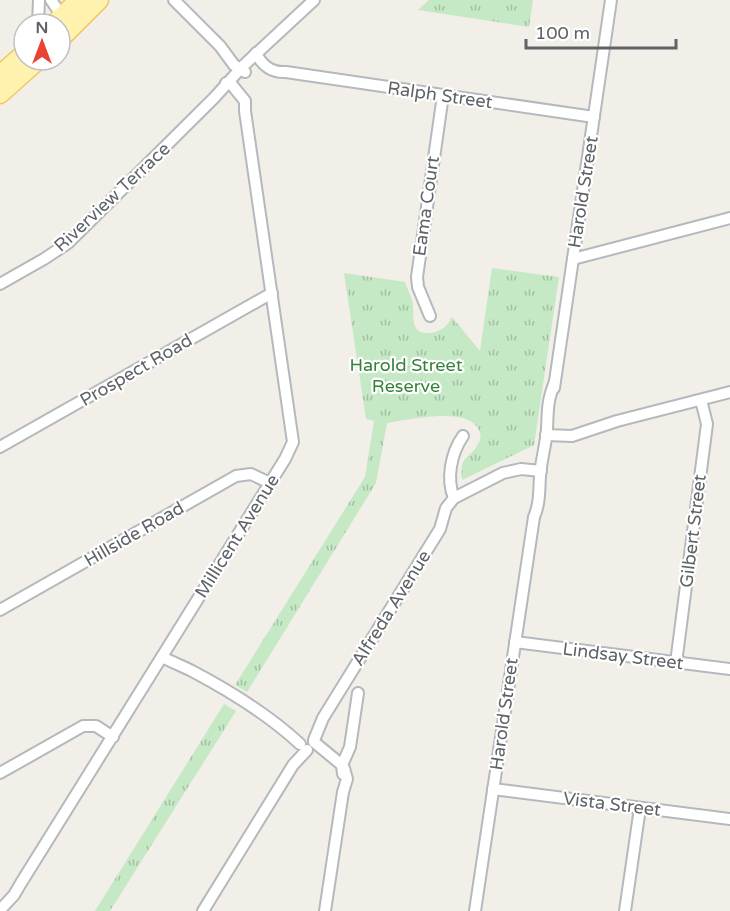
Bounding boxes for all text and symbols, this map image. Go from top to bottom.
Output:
north arrow [12,12,72,72]
scale bar [526,12,676,50]
text: N [36,18,48,38]
text: 100 m [535,22,590,44]
street label: Ralph Street [386,77,494,113]
street label: Harold Street [563,134,603,250]
street label: Riverview Terrace [49,138,175,256]
street label: Eama Court [408,154,444,257]
street label: Prospect Road [76,329,196,411]
park label: Harold Street Reserve [349,354,463,397]
street label: Millicent Avenue [190,470,284,602]
street label: Gilbert Street [675,473,711,589]
street label: Hillside Road [80,497,188,571]
street label: Alfreda Avenue [347,546,435,670]
street label: Lindsay Street [561,638,685,674]
street label: Harold Street [485,656,523,772]
street label: Vista Street [562,787,662,821]

